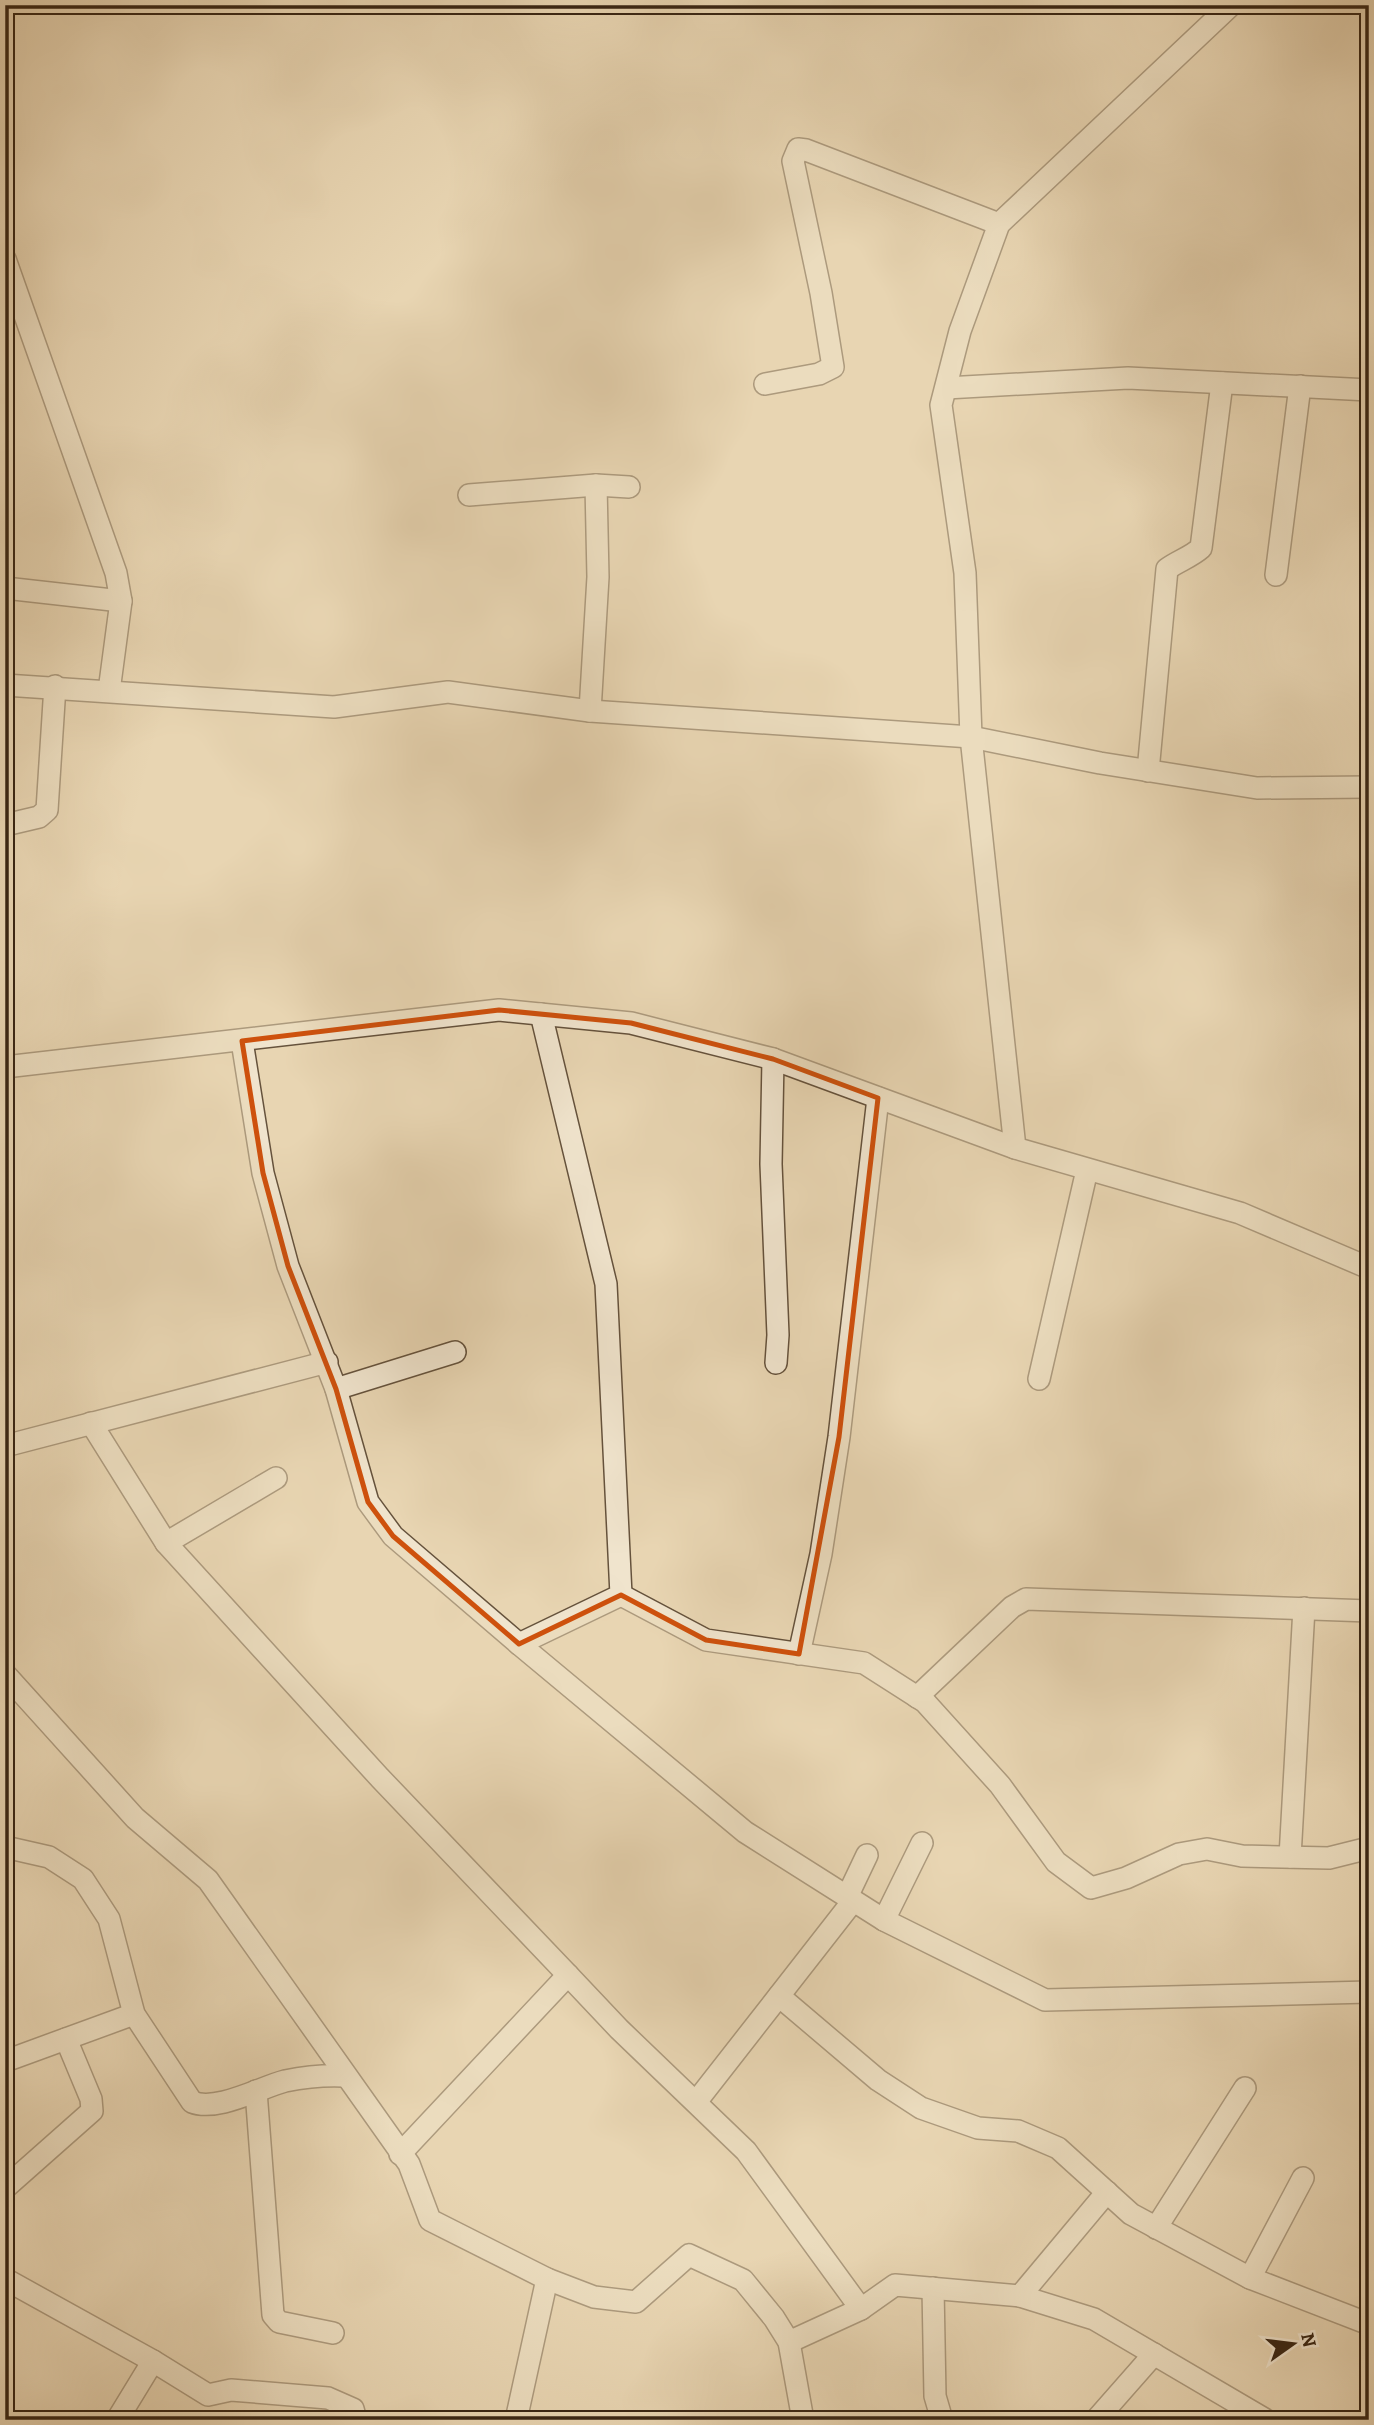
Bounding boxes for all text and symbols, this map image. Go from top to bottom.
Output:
north arrow [1258,2310,1328,2380]
text: N [1294,2330,1323,2350]

